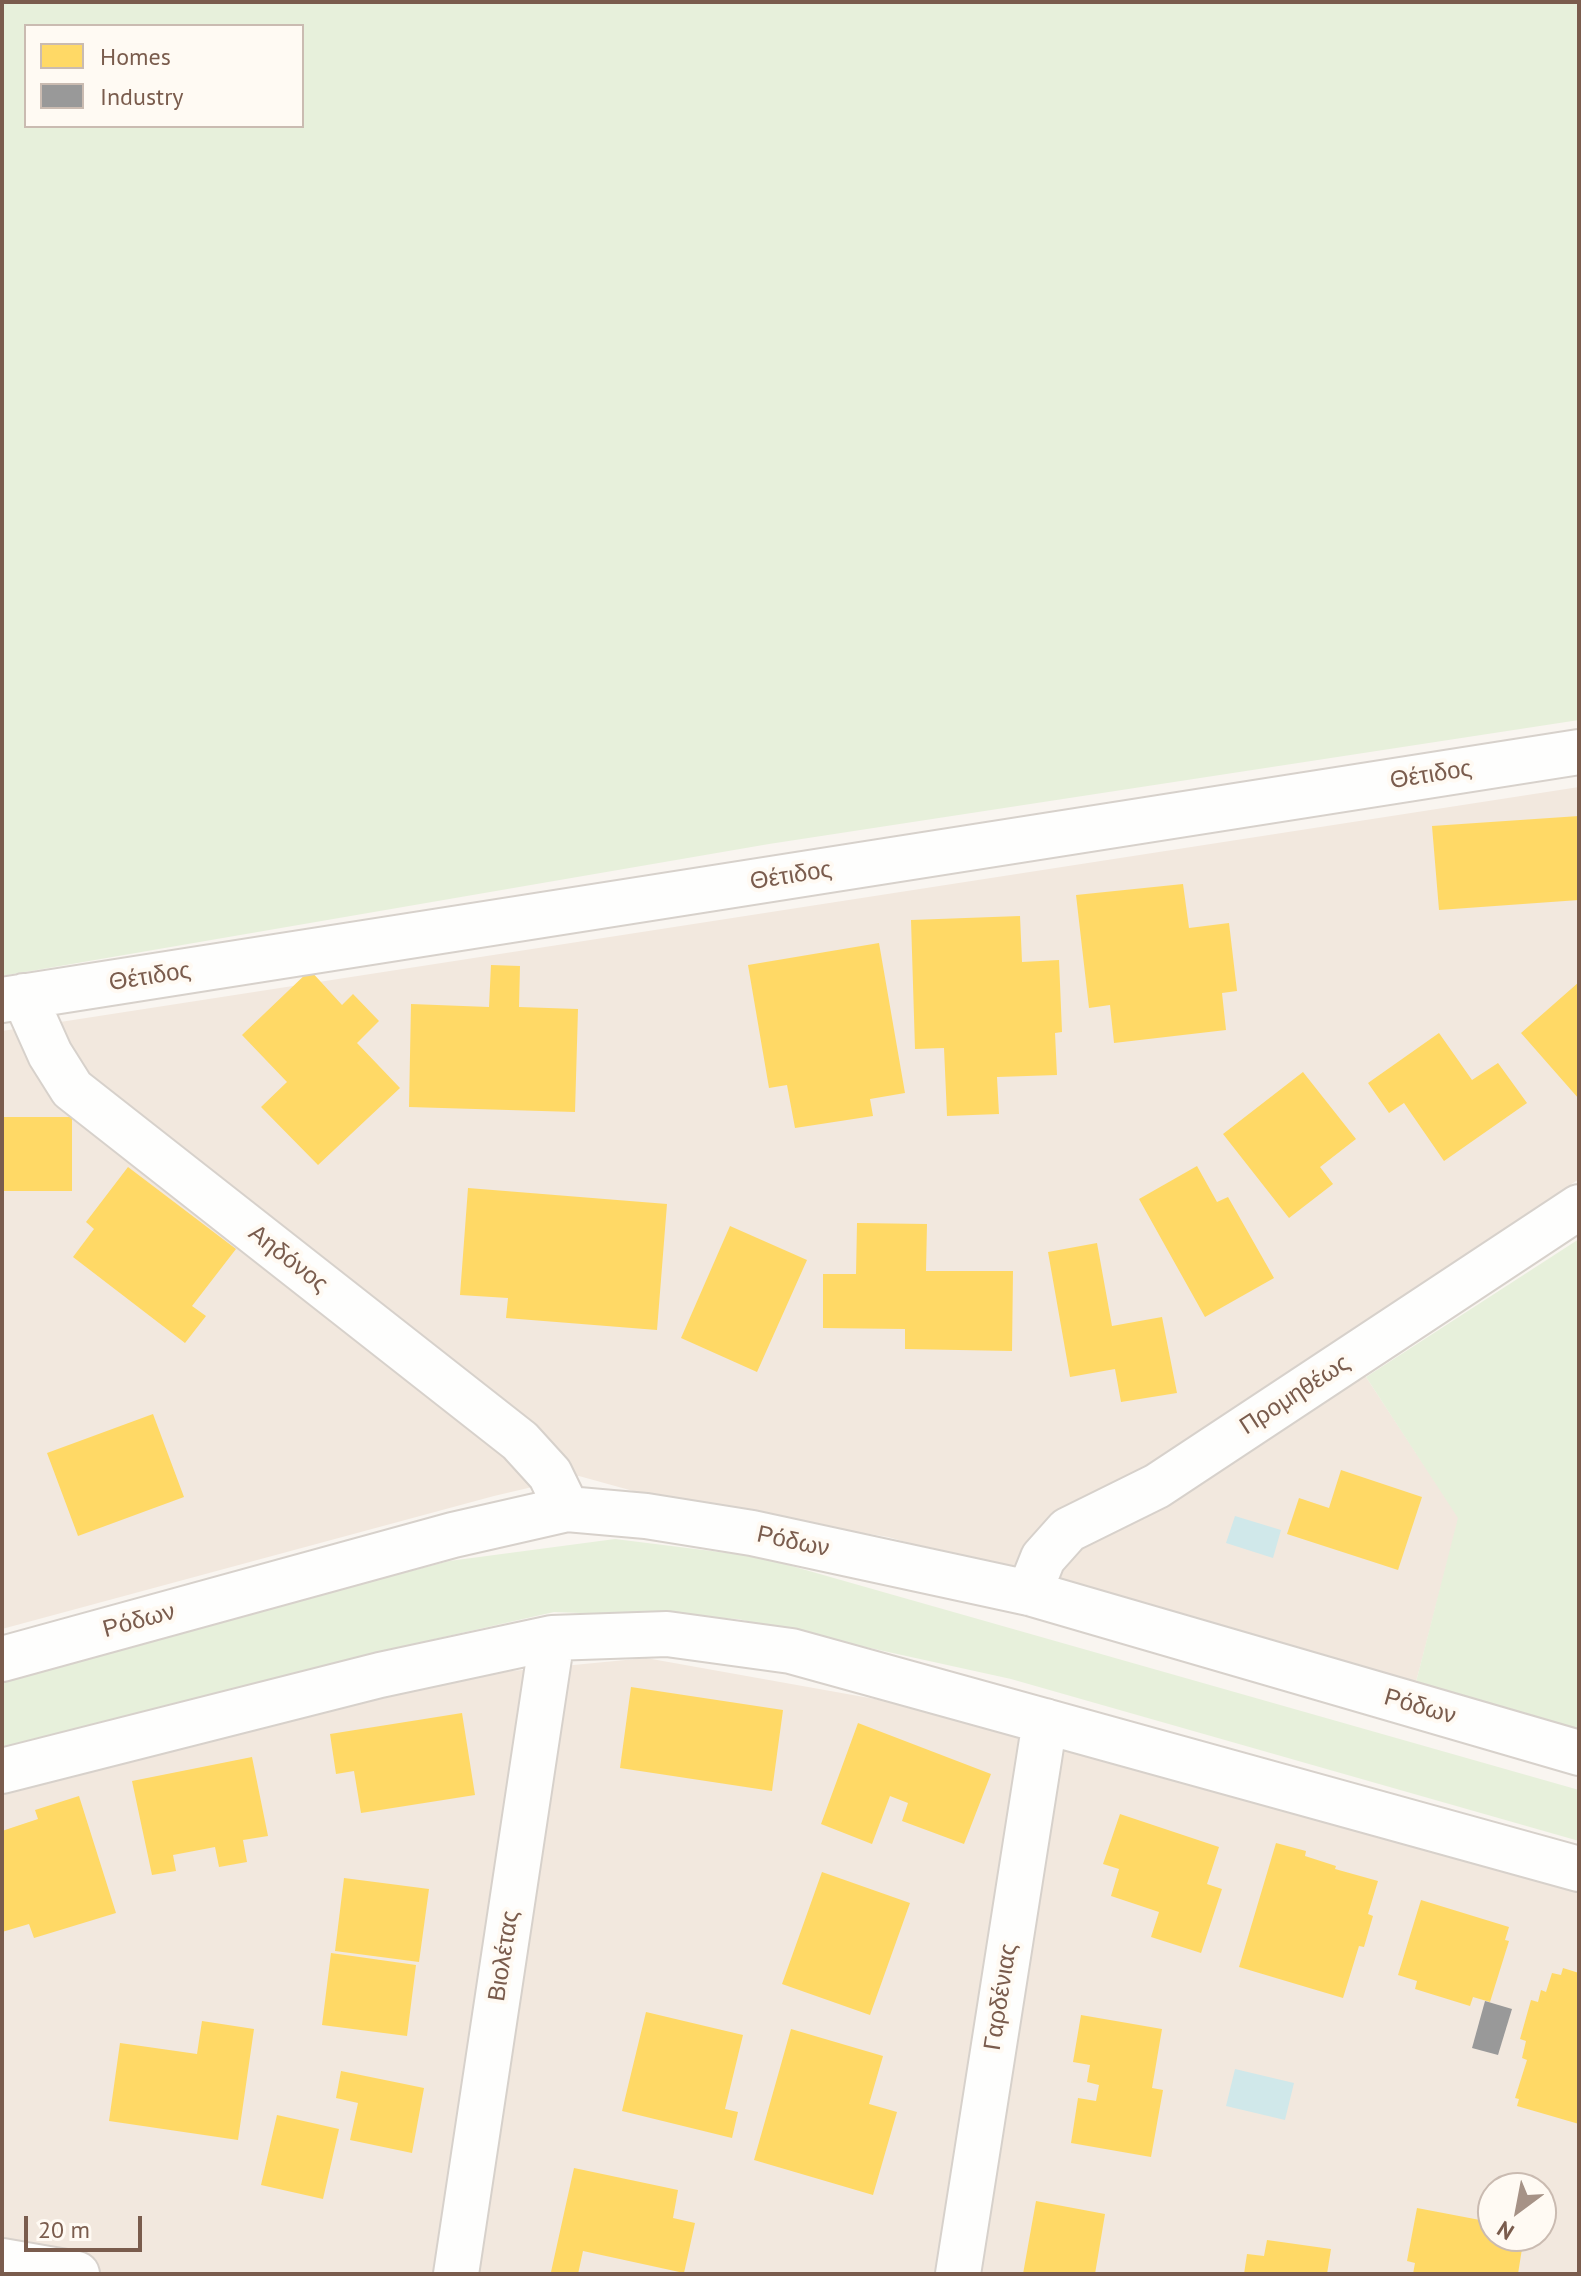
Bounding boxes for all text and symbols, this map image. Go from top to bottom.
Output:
legend [24,24,304,128]
text: Homes [100,41,171,72]
text: Industry [100,81,184,112]
street label: Θέτιδος [1388,754,1474,796]
street label: Θέτιδος [748,855,834,897]
street label: Θέτιδος [107,956,193,998]
street label: Αηδόνος [243,1219,333,1299]
street label: Προμηθέως [1235,1349,1355,1441]
street label: Ρόδων [754,1520,832,1564]
street label: Ρόδων [100,1598,178,1644]
street label: Ρόδων [1381,1683,1459,1731]
street label: Βιολέτας [483,1909,525,2003]
street label: Γαρδένιας [978,1942,1024,2052]
north arrow [1477,2172,1557,2252]
scale bar [28,2200,146,2250]
text: 20 m [38,2214,90,2245]
text: N [1492,2215,1519,2246]

